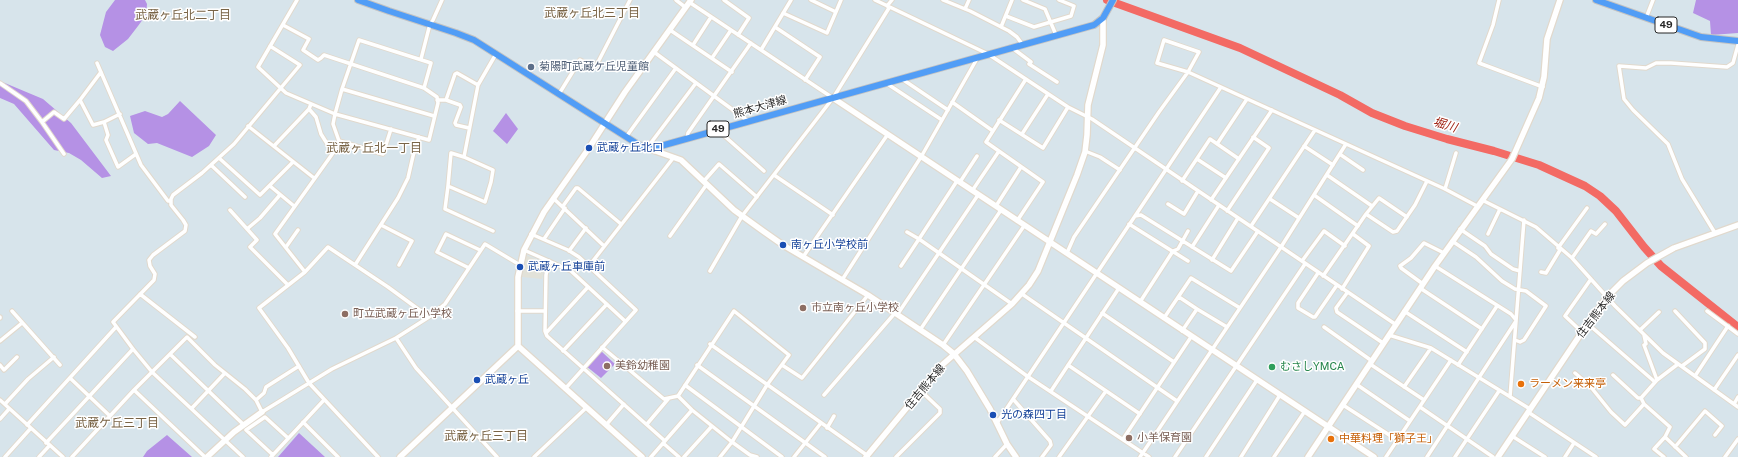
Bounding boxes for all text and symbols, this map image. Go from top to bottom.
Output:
district label: 武蔵ヶ丘北三丁目 [544,6,640,20]
district label: 武蔵ヶ丘北二丁目 [135,8,231,22]
road number: 49 [1655,17,1677,33]
place label: 菊陽町武蔵ケ丘児童館 [539,60,649,74]
marker: 菊陽町武蔵ケ丘児童館 [526,62,536,72]
street label: 熊本大津線 [732,93,788,121]
water label: 堀川 [1431,115,1459,135]
road number: 49 [707,121,729,137]
district label: 武蔵ヶ丘北一丁目 [326,141,422,155]
place label: 武蔵ヶ丘北口 [597,141,663,155]
marker: 武蔵ヶ丘北口 [584,143,594,153]
place label: 南ヶ丘小学校前 [791,238,868,252]
marker: 南ヶ丘小学校前 [778,240,788,250]
place label: 武蔵ヶ丘車庫前 [528,260,605,274]
marker: 武蔵ヶ丘車庫前 [515,262,525,272]
street label: 住吉熊本線 [1574,289,1618,341]
place label: 市立南ヶ丘小学校 [811,301,899,315]
marker: 市立南ヶ丘小学校 [798,303,808,313]
place label: 町立武蔵ヶ丘小学校 [353,307,452,321]
marker: 町立武蔵ヶ丘小学校 [340,309,350,319]
place label: 美鈴幼稚園 [615,359,670,373]
place label: むさしYMCA [1280,360,1345,374]
marker: 美鈴幼稚園 [602,361,612,371]
street label: 住吉熊本線 [902,362,948,412]
marker: むさしYMCA [1267,362,1277,372]
place label: 武蔵ヶ丘 [485,373,529,387]
marker: 武蔵ヶ丘 [472,375,482,385]
place label: ラーメン来来亭 [1529,377,1606,391]
marker: ラーメン来来亭 [1516,379,1526,389]
place label: 光の森四丁目 [1001,408,1067,422]
marker: 光の森四丁目 [988,410,998,420]
district label: 武蔵ケ丘三丁目 [75,416,159,430]
district label: 武蔵ヶ丘三丁目 [444,429,528,443]
place label: 小羊保育園 [1137,431,1192,445]
place label: 中華料理「獅子王」 [1339,432,1438,446]
marker: 小羊保育園 [1124,433,1134,443]
marker: 中華料理「獅子王」 [1326,434,1336,444]

